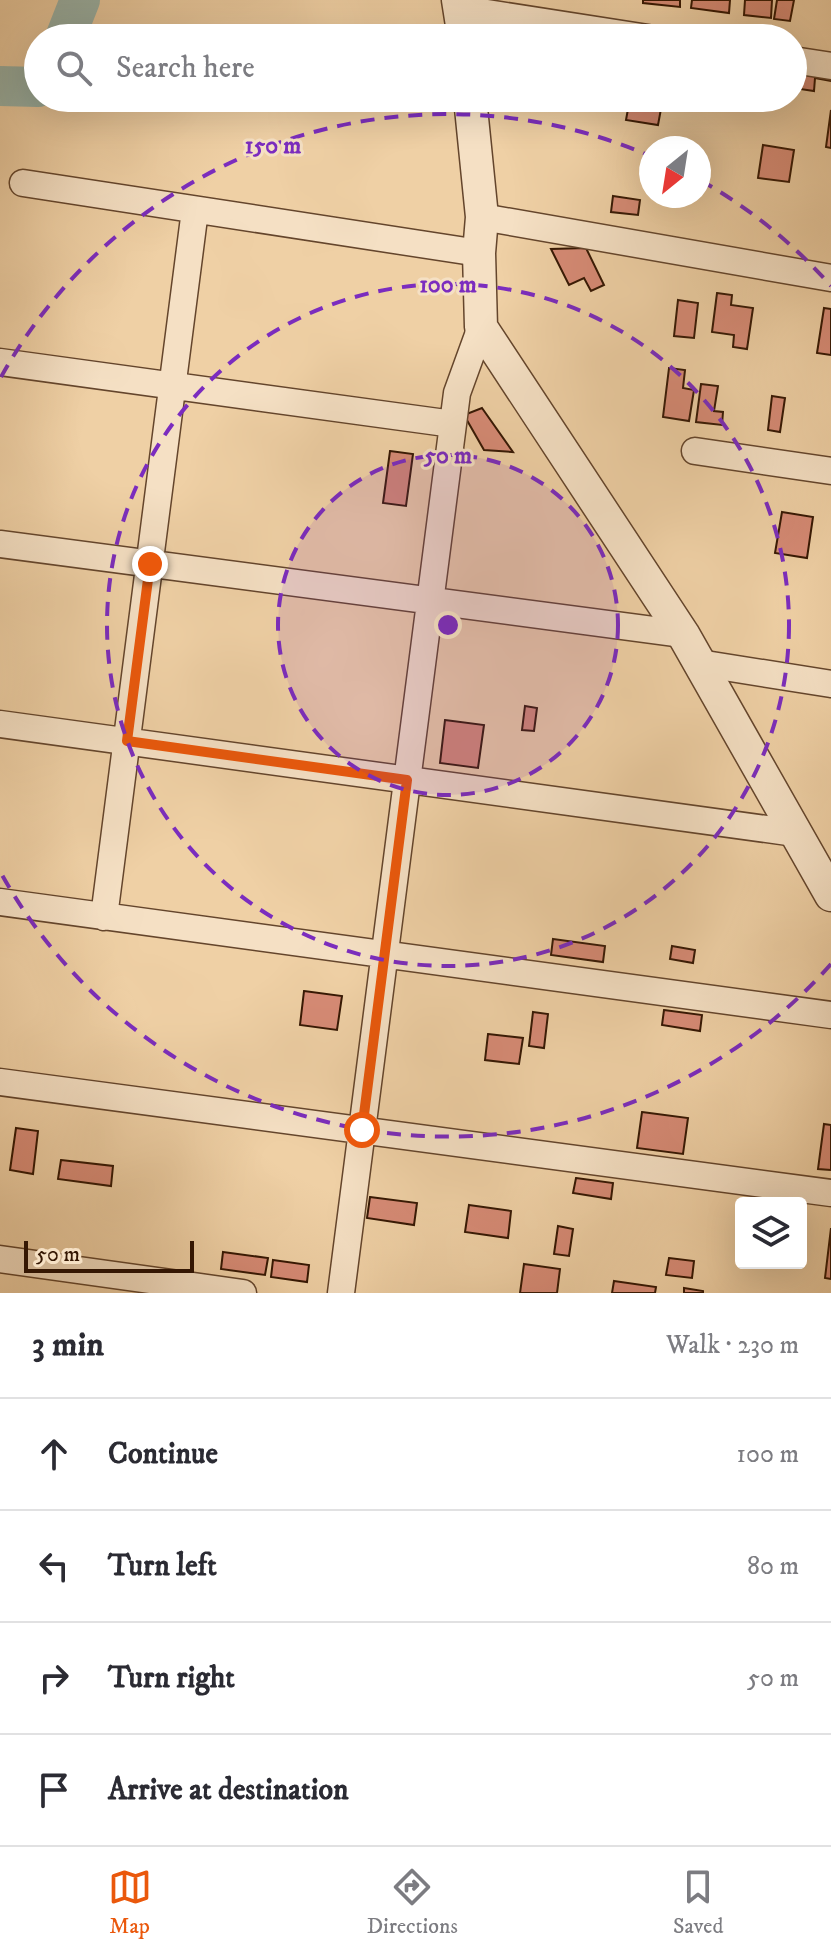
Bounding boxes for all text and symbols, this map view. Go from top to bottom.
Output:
search box [24,24,807,112]
icon: search [52,46,96,90]
text: Search here [116,50,255,87]
text: 150 m [245,131,301,161]
north arrow [639,136,711,208]
text: 100 m [419,270,477,300]
text: 50 m [423,441,472,471]
route end [132,546,168,582]
centre of rings [434,611,462,639]
route start [344,1112,380,1148]
map controls [735,1197,807,1269]
button: layers [735,1197,807,1269]
scale bar [24,1237,194,1273]
text: 50 m [36,1241,80,1268]
text: 3 min [32,1324,104,1366]
text: Walk · 230 m [666,1329,799,1362]
icon: ahead [32,1432,76,1476]
text: Continue [108,1436,218,1473]
text: 100 m [736,1438,799,1471]
icon: left [32,1544,76,1588]
text: Turn left [108,1548,217,1585]
text: 80 m [747,1550,799,1583]
icon: right [32,1656,76,1700]
text: Turn right [108,1660,235,1697]
text: 50 m [747,1662,799,1695]
icon: arrive [32,1768,76,1812]
text: Arrive at destination [108,1772,349,1809]
tab: Map [108,1865,152,1940]
tab: Directions [367,1865,458,1940]
tab: Saved [673,1865,723,1940]

